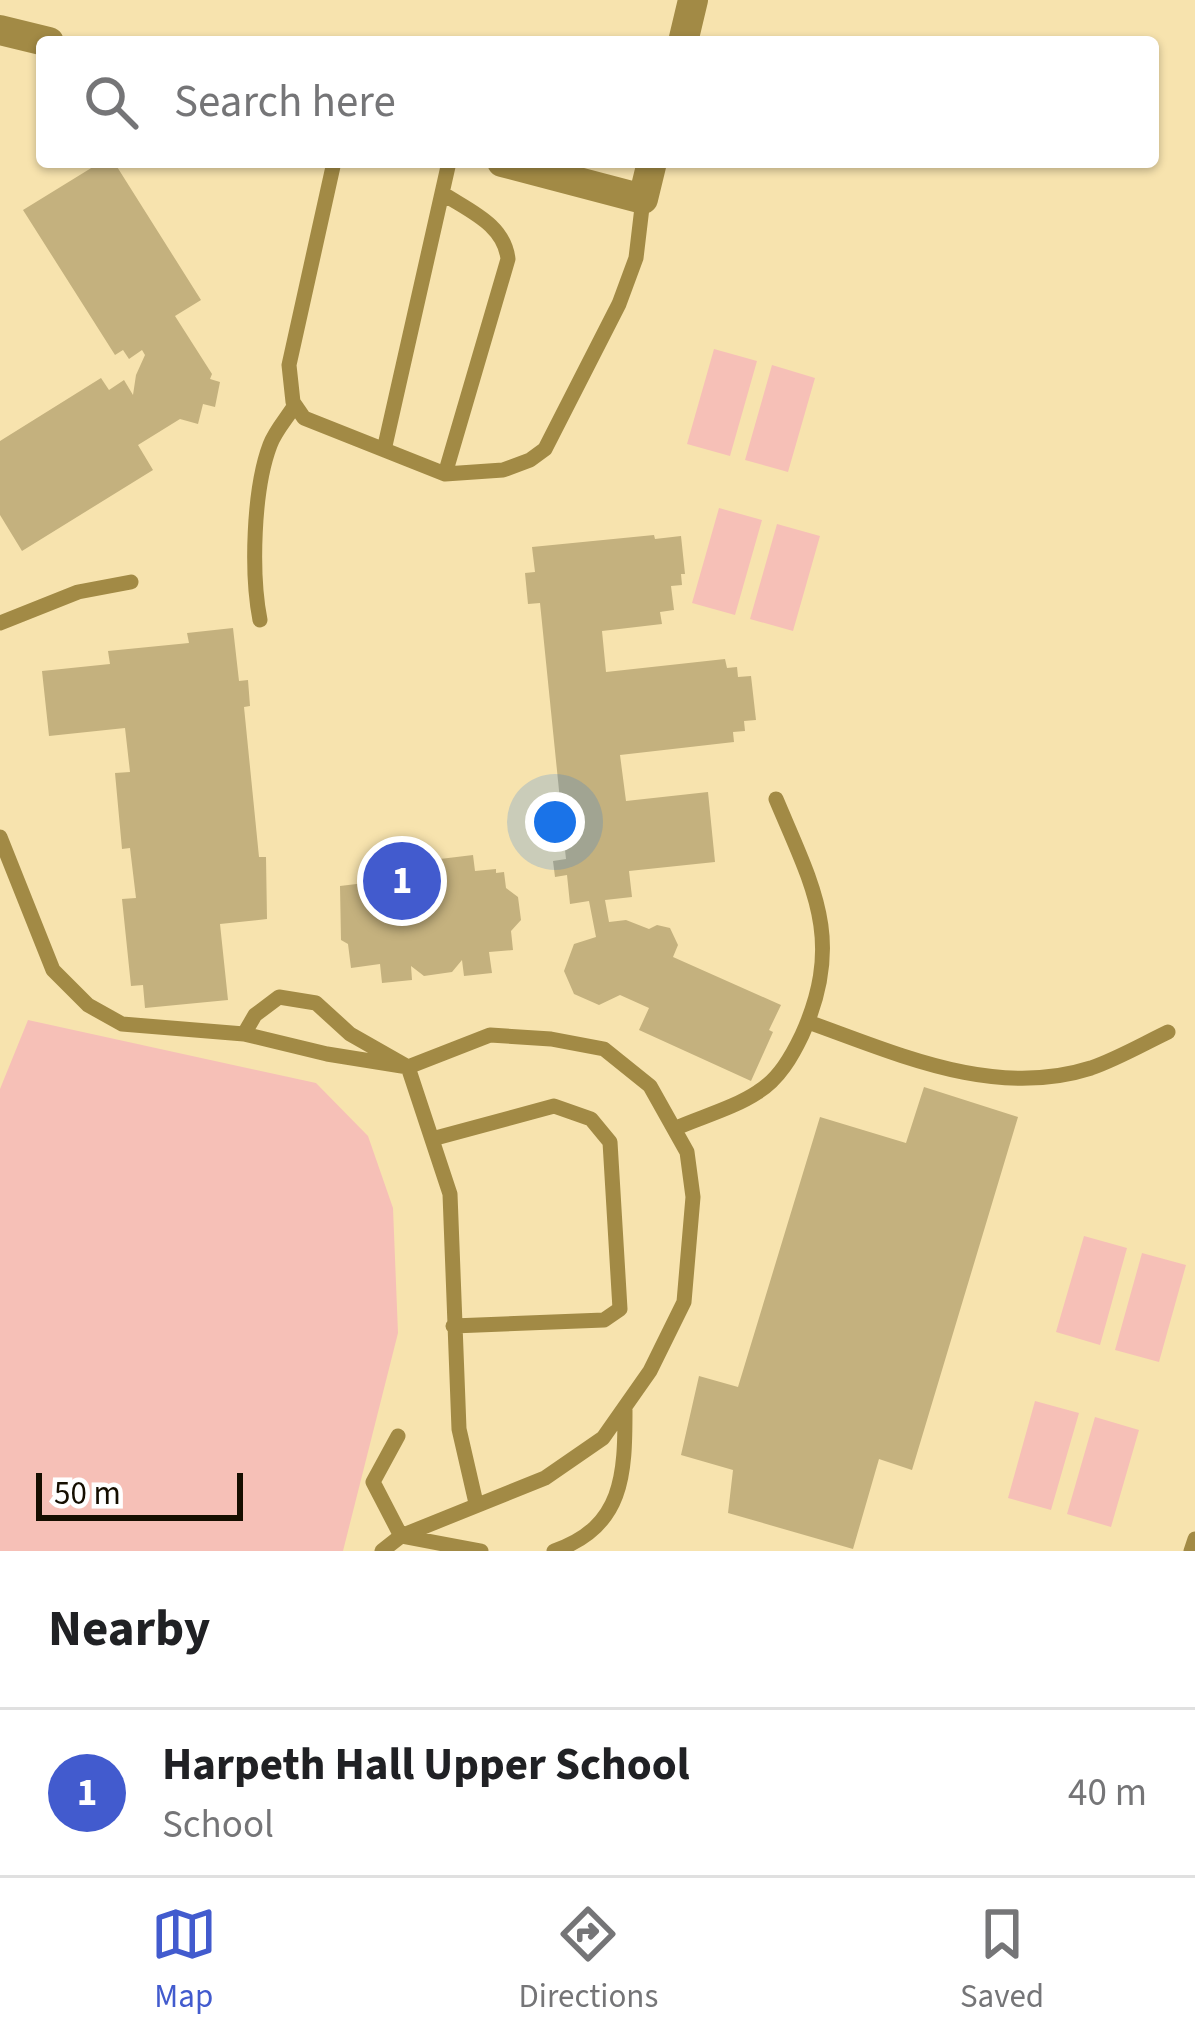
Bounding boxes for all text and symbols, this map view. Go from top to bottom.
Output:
search box [36,36,1159,168]
icon: search [78,69,144,135]
text: Search here [174,70,396,134]
your location [525,792,585,852]
pin: 1 [363,836,441,926]
scale bar [36,1467,243,1520]
text: 50 m [54,1470,121,1517]
text: Nearby [48,1593,210,1665]
text: Harpeth Hall Upper School [162,1733,690,1797]
text: 1 [77,1765,97,1821]
text: 40 m [1068,1765,1147,1821]
text: School [162,1797,274,1853]
tab: Map [151,1901,217,2020]
tab: Directions [519,1901,658,2020]
tab: Saved [960,1901,1044,2020]

